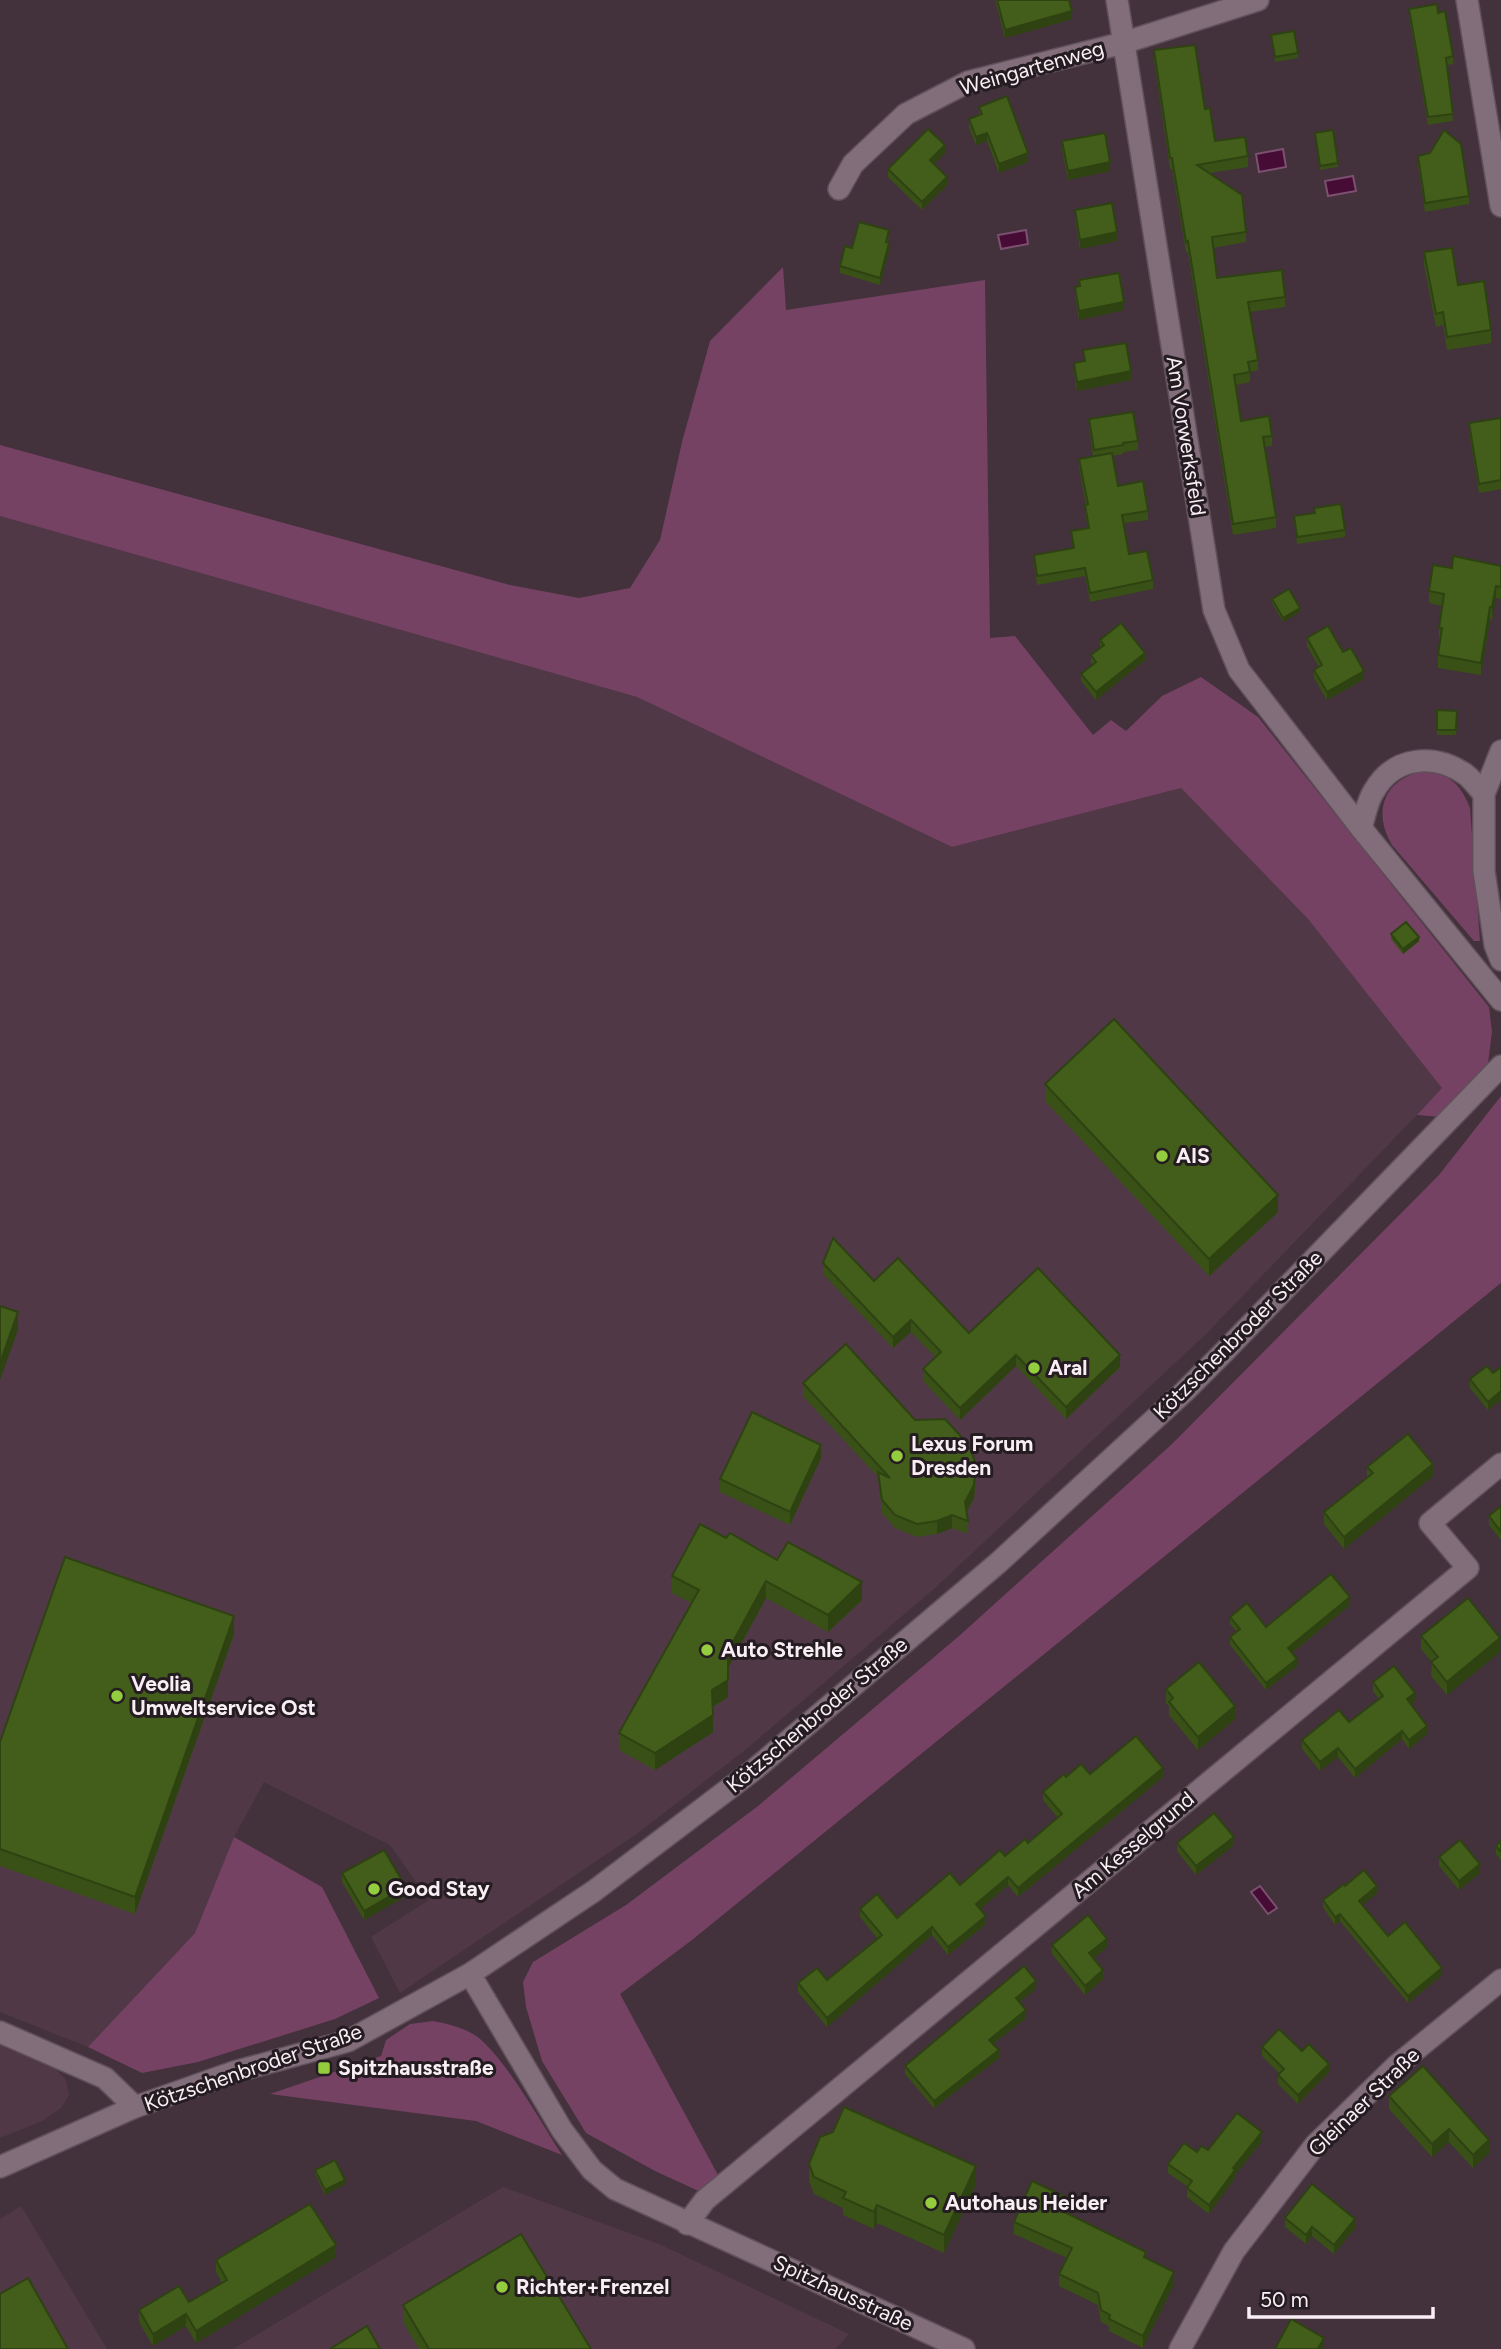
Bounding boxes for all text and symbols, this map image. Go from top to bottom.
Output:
street label: Weingartenweg [957,35,1107,100]
street label: Am Vorwerksfeld [1162,354,1211,517]
place label: AIS [1176,1143,1210,1168]
marker: AIS [1154,1148,1170,1164]
street label: Kötzschenbroder Straße [1148,1245,1327,1424]
place label: Aral [1048,1355,1087,1380]
marker: Aral [1026,1360,1042,1376]
place label: Lexus Forum Dresden [911,1431,1033,1480]
marker: Lexus Forum Dresden [889,1448,905,1464]
street label: Kötzschenbroder Straße [721,1632,912,1798]
place label: Auto Strehle [721,1637,843,1662]
marker: Auto Strehle [699,1642,715,1658]
place label: Veolia Umweltservice Ost [131,1671,316,1720]
marker: Veolia Umweltservice Ost [109,1688,125,1704]
street label: Am Kesselgrund [1066,1786,1199,1903]
place label: Good Stay [388,1876,490,1901]
marker: Good Stay [366,1881,382,1897]
street label: Kötzschenbroder Straße [141,2018,365,2117]
street label: Gleinaer Straße [1303,2042,1425,2161]
place label: Spitzhausstraße [338,2055,494,2080]
marker: Spitzhausstraße [316,2060,332,2076]
place label: Autohaus Heider [945,2190,1107,2215]
marker: Autohaus Heider [923,2195,939,2211]
street label: Spitzhausstraße [769,2249,917,2336]
place label: Richter+Frenzel [516,2274,669,2299]
scale bar [1249,2276,1433,2320]
marker: Richter+Frenzel [494,2279,510,2295]
text: 50 m [1260,2287,1309,2312]

